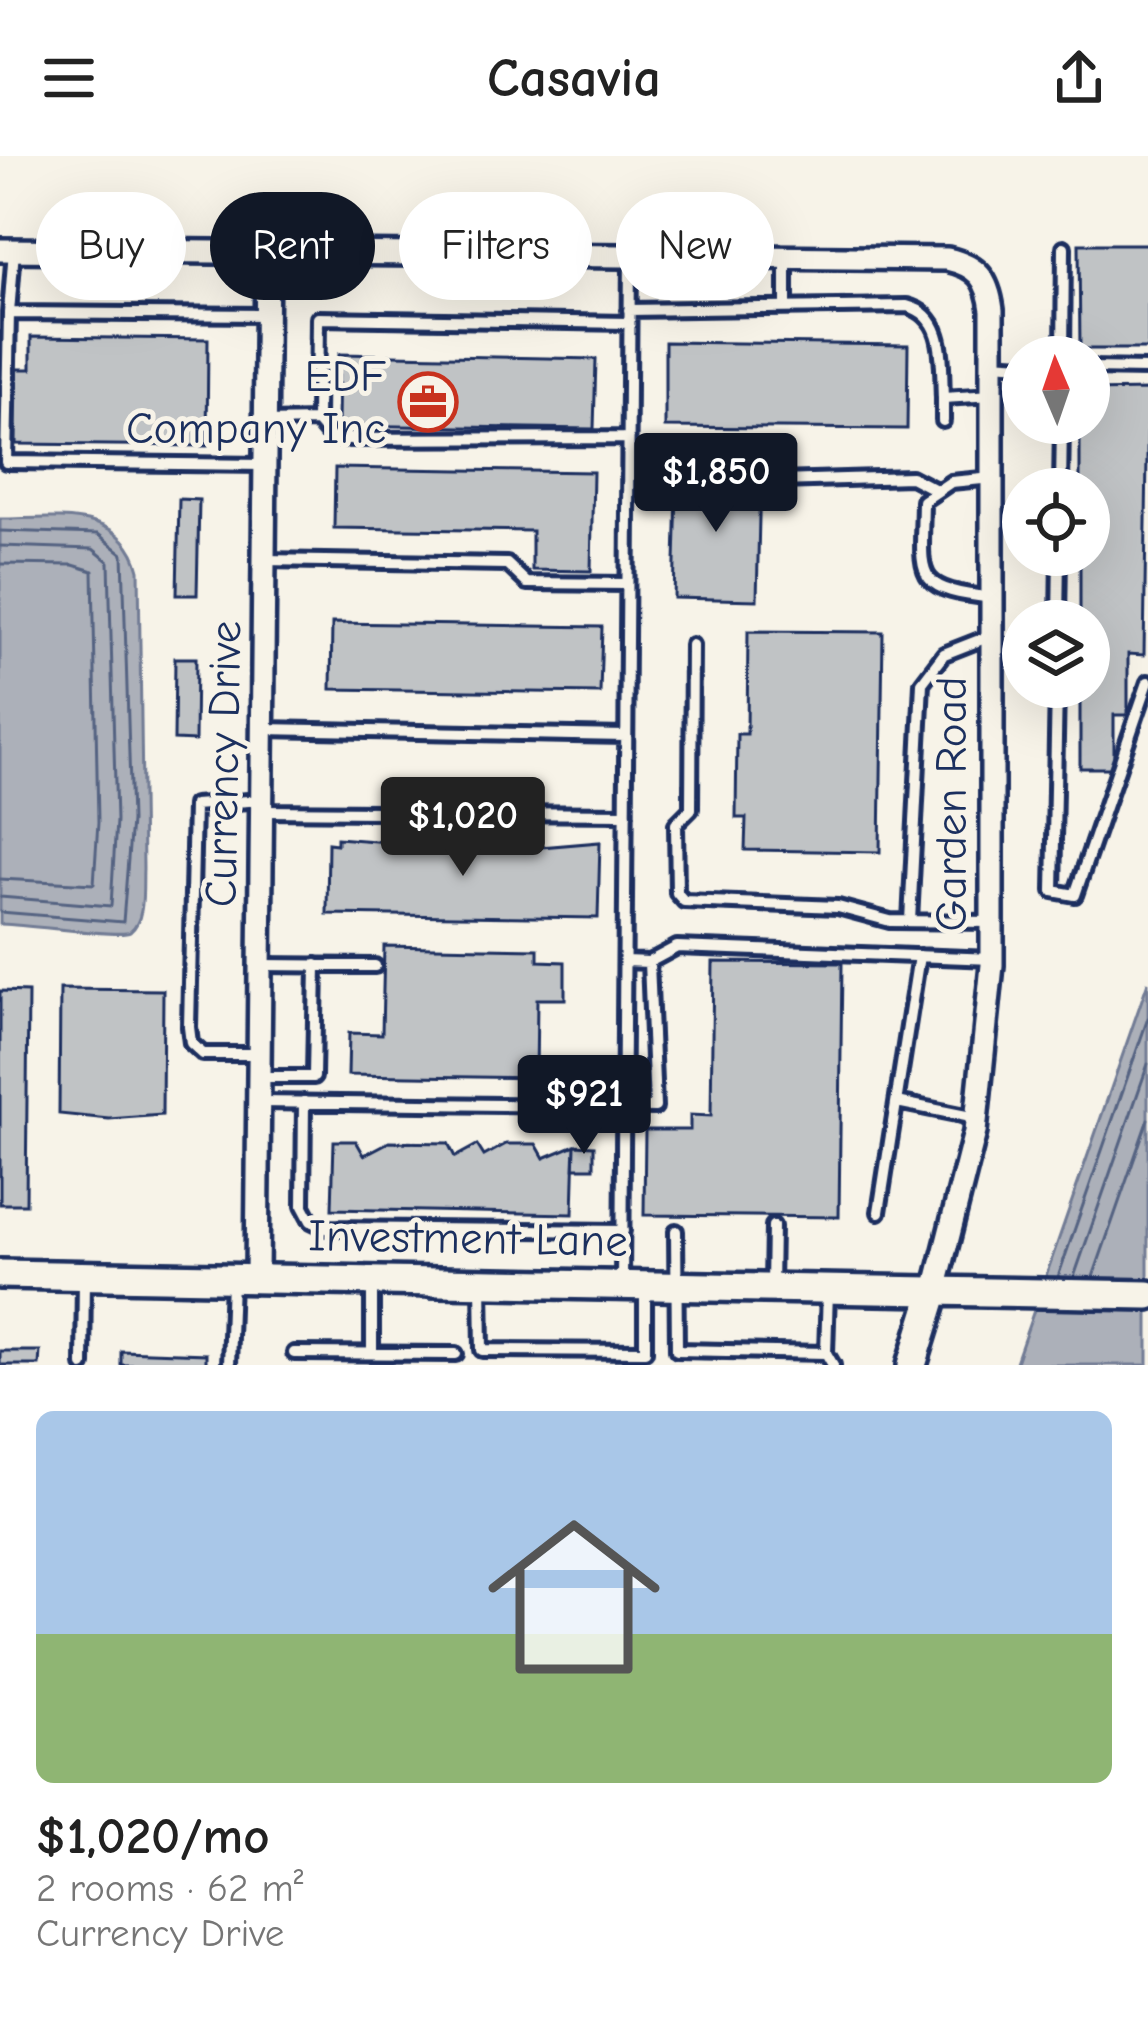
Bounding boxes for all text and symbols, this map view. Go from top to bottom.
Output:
icon: menu [36,45,102,111]
icon: share [1046,45,1112,111]
text: Casavia [487,47,661,110]
chip: Buy [36,192,186,300]
chip: Rent [210,192,375,300]
chip: Filters [399,192,592,300]
chip: New [616,192,774,300]
north arrow [1002,336,1110,444]
map controls [1002,336,1110,708]
place label: EDF Company Inc [126,350,386,454]
office icon: EDF Company Inc [397,371,459,433]
pin: $1,850 [618,433,814,535]
text: $1,850 [661,449,771,494]
button: locate [1002,468,1110,576]
button: layers [1002,600,1110,708]
street label: Currency Drive [195,620,251,908]
street label: Garden Road [925,676,977,932]
pin: $1,020 [365,777,561,879]
text: $1,020 [408,793,518,838]
pin: $921 [513,1055,655,1157]
text: $921 [545,1071,623,1116]
street label: Investment Lane [308,1209,628,1267]
icon: home [466,1489,682,1705]
text: $1,020/mo [36,1807,270,1866]
text: 2 rooms · 62 m² [36,1866,303,1911]
text: Currency Drive [36,1911,284,1956]

